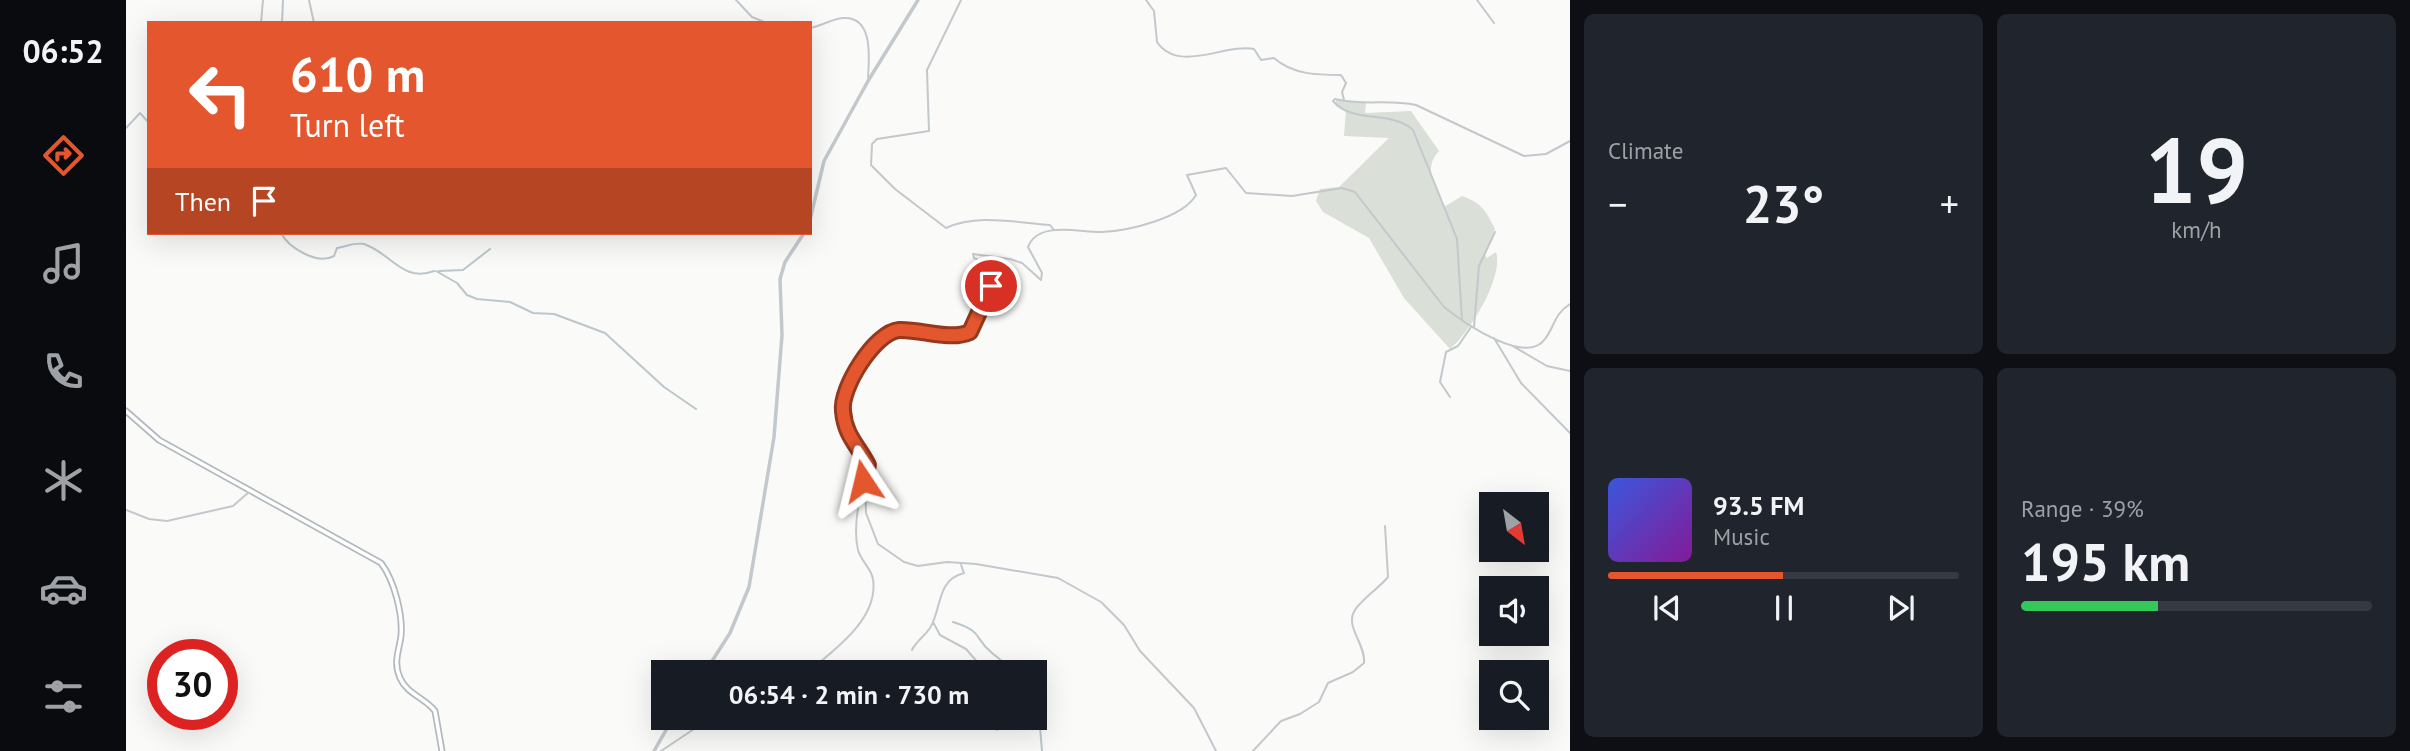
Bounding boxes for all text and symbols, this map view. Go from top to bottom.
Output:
text: 06:52 [22,30,104,72]
text: 610 m [290,42,425,106]
icon: left [175,49,266,140]
text: Turn left [290,104,405,146]
text: 19 [2145,110,2248,228]
icon: directions [39,131,88,180]
text: Climate [1608,136,1683,165]
text: 23° [1743,170,1824,237]
text: − [1608,179,1627,228]
text: + [1940,179,1959,228]
icon: arrive [245,182,283,220]
text: Then [175,185,231,218]
text: km/h [2171,215,2222,244]
icon: music [39,239,88,288]
pin [961,256,1021,316]
icon: arrive [972,267,1010,305]
icon: phone [39,347,88,396]
position arrow [826,444,900,518]
icon: climate [39,456,88,505]
text: 93.5 FM [1713,489,1804,522]
north arrow [1479,492,1549,562]
map controls [1479,492,1549,730]
text: Range · 39% [2021,494,2144,523]
text: Music [1713,522,1770,551]
text: 195 km [2021,528,2190,595]
icon: car [39,564,88,613]
button: sound [1479,576,1549,646]
icon: previous [1648,589,1686,627]
icon: pause [1765,589,1803,627]
icon: next [1882,589,1920,627]
speed limit sign: 30 [147,639,238,730]
button: search [1479,660,1549,730]
icon: filters [39,672,88,721]
text: 06:54 · 2 min · 730 m [729,678,969,711]

